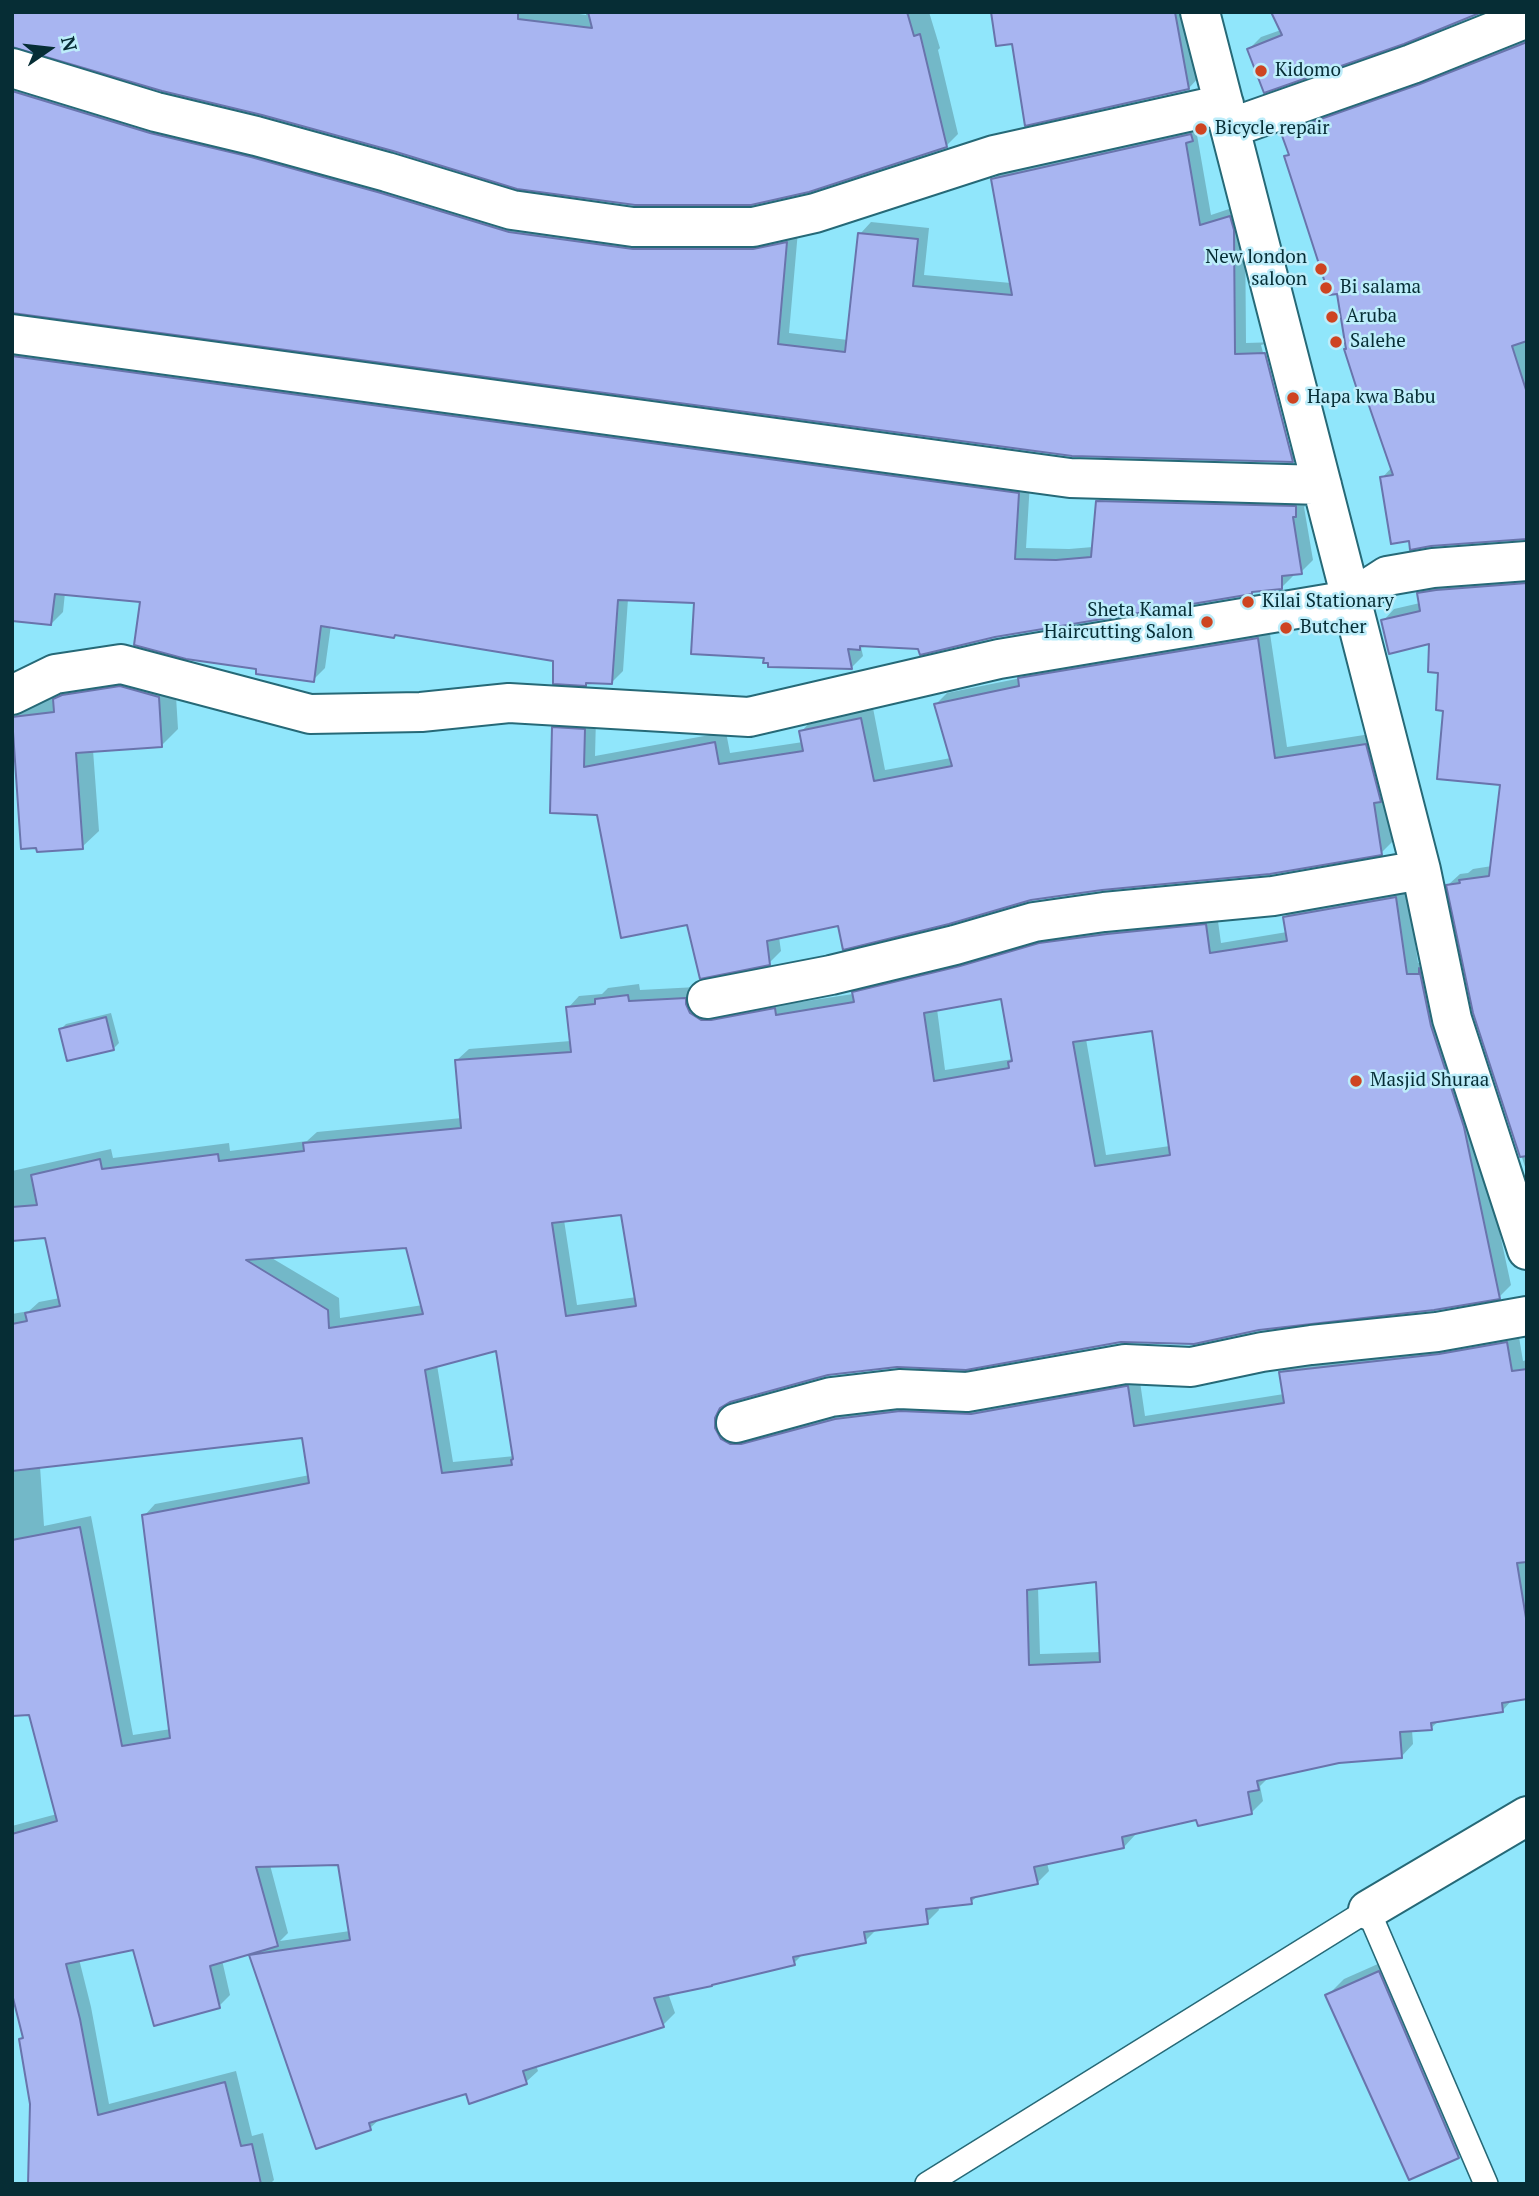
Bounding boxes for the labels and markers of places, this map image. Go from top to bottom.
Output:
place label: Kidomo [1275,60,1341,82]
marker: Kidomo [1253,63,1269,79]
place label: Bicycle repair [1215,118,1329,140]
marker: Bicycle repair [1193,121,1209,137]
place label: New london saloon [1205,247,1307,291]
marker: New london saloon [1313,261,1329,277]
place label: Bi salama [1340,277,1421,299]
marker: Bi salama [1318,280,1334,296]
place label: Aruba [1346,306,1397,328]
marker: Aruba [1324,309,1340,325]
place label: Salehe [1350,331,1406,353]
marker: Salehe [1328,334,1344,350]
place label: Hapa kwa Babu [1307,387,1436,409]
marker: Hapa kwa Babu [1285,390,1301,406]
place label: Kilai Stationary [1262,591,1394,613]
marker: Kilai Stationary [1240,594,1256,610]
place label: Sheta Kamal Haircutting Salon [1044,600,1193,644]
marker: Sheta Kamal Haircutting Salon [1199,614,1215,630]
place label: Butcher [1300,617,1366,639]
marker: Butcher [1278,620,1294,636]
place label: Masjid Shuraa [1370,1070,1489,1092]
marker: Masjid Shuraa [1348,1073,1364,1089]

